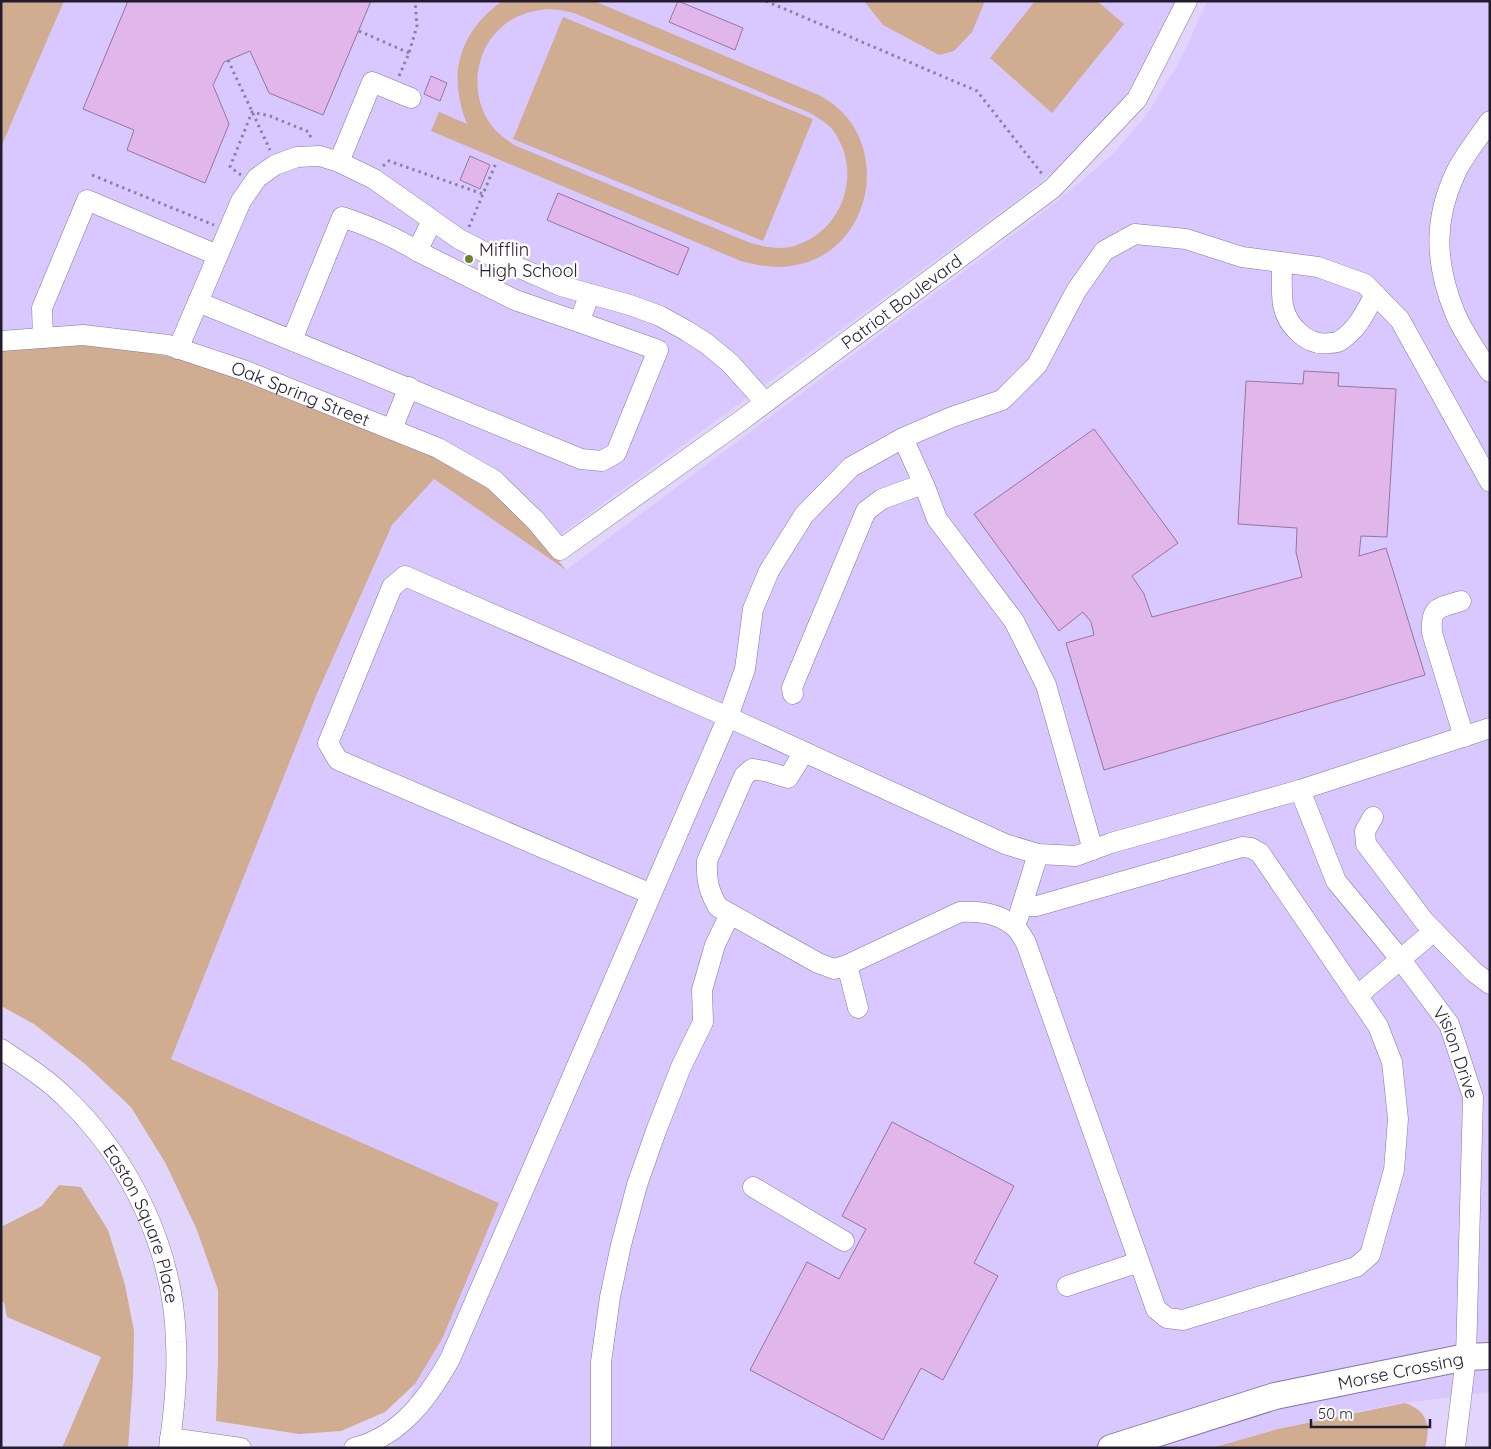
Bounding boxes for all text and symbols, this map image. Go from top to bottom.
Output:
place label: Mifflin High School [479,238,578,282]
street label: Patriot Boulevard [836,249,966,354]
marker: Mifflin High School [463,253,475,265]
street label: Oak Spring Street [229,356,373,431]
street label: Vision Drive [1428,1001,1484,1101]
street label: Easton Square Place [99,1140,184,1305]
street label: Morse Crossing [1335,1346,1465,1394]
scale bar [1311,1396,1430,1428]
text: 50 m [1318,1404,1353,1423]

